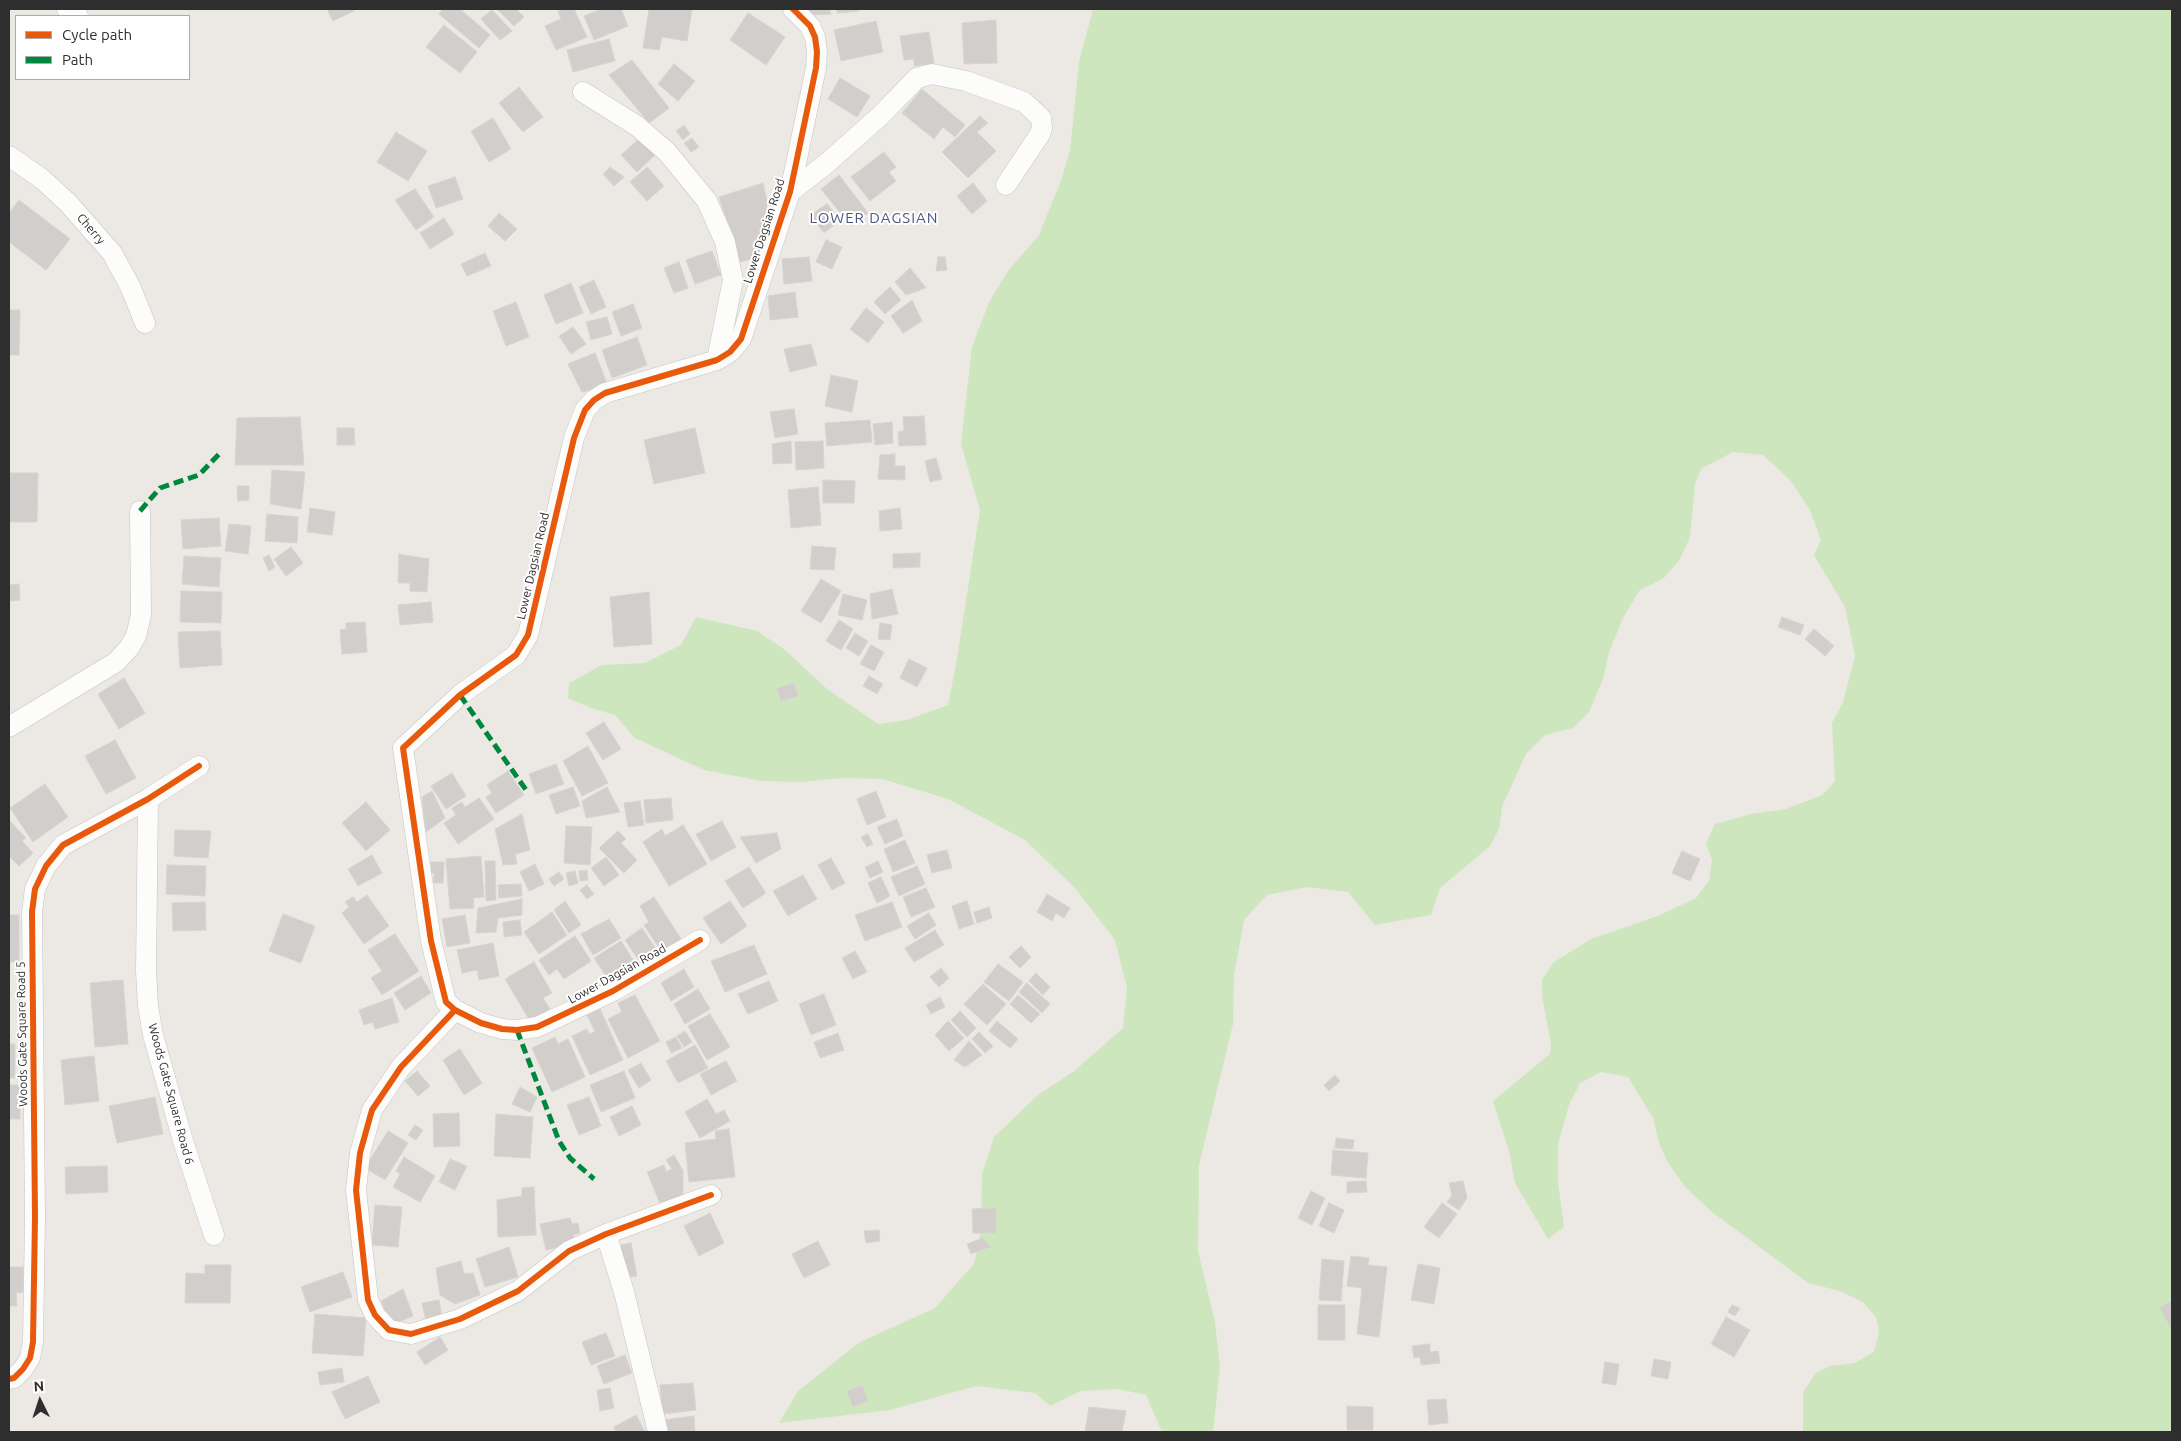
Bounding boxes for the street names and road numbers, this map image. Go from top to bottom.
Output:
street label: Lower Dagsian Road [740,177,788,285]
street label: Cherry [74,211,108,247]
street label: Lower Dagsian Road [514,511,552,621]
street label: Lower Dagsian Road [566,941,668,1007]
street label: Woods Gate Square Road 5 [14,961,30,1107]
street label: Woods Gate Square Road 6 [145,1022,197,1166]

